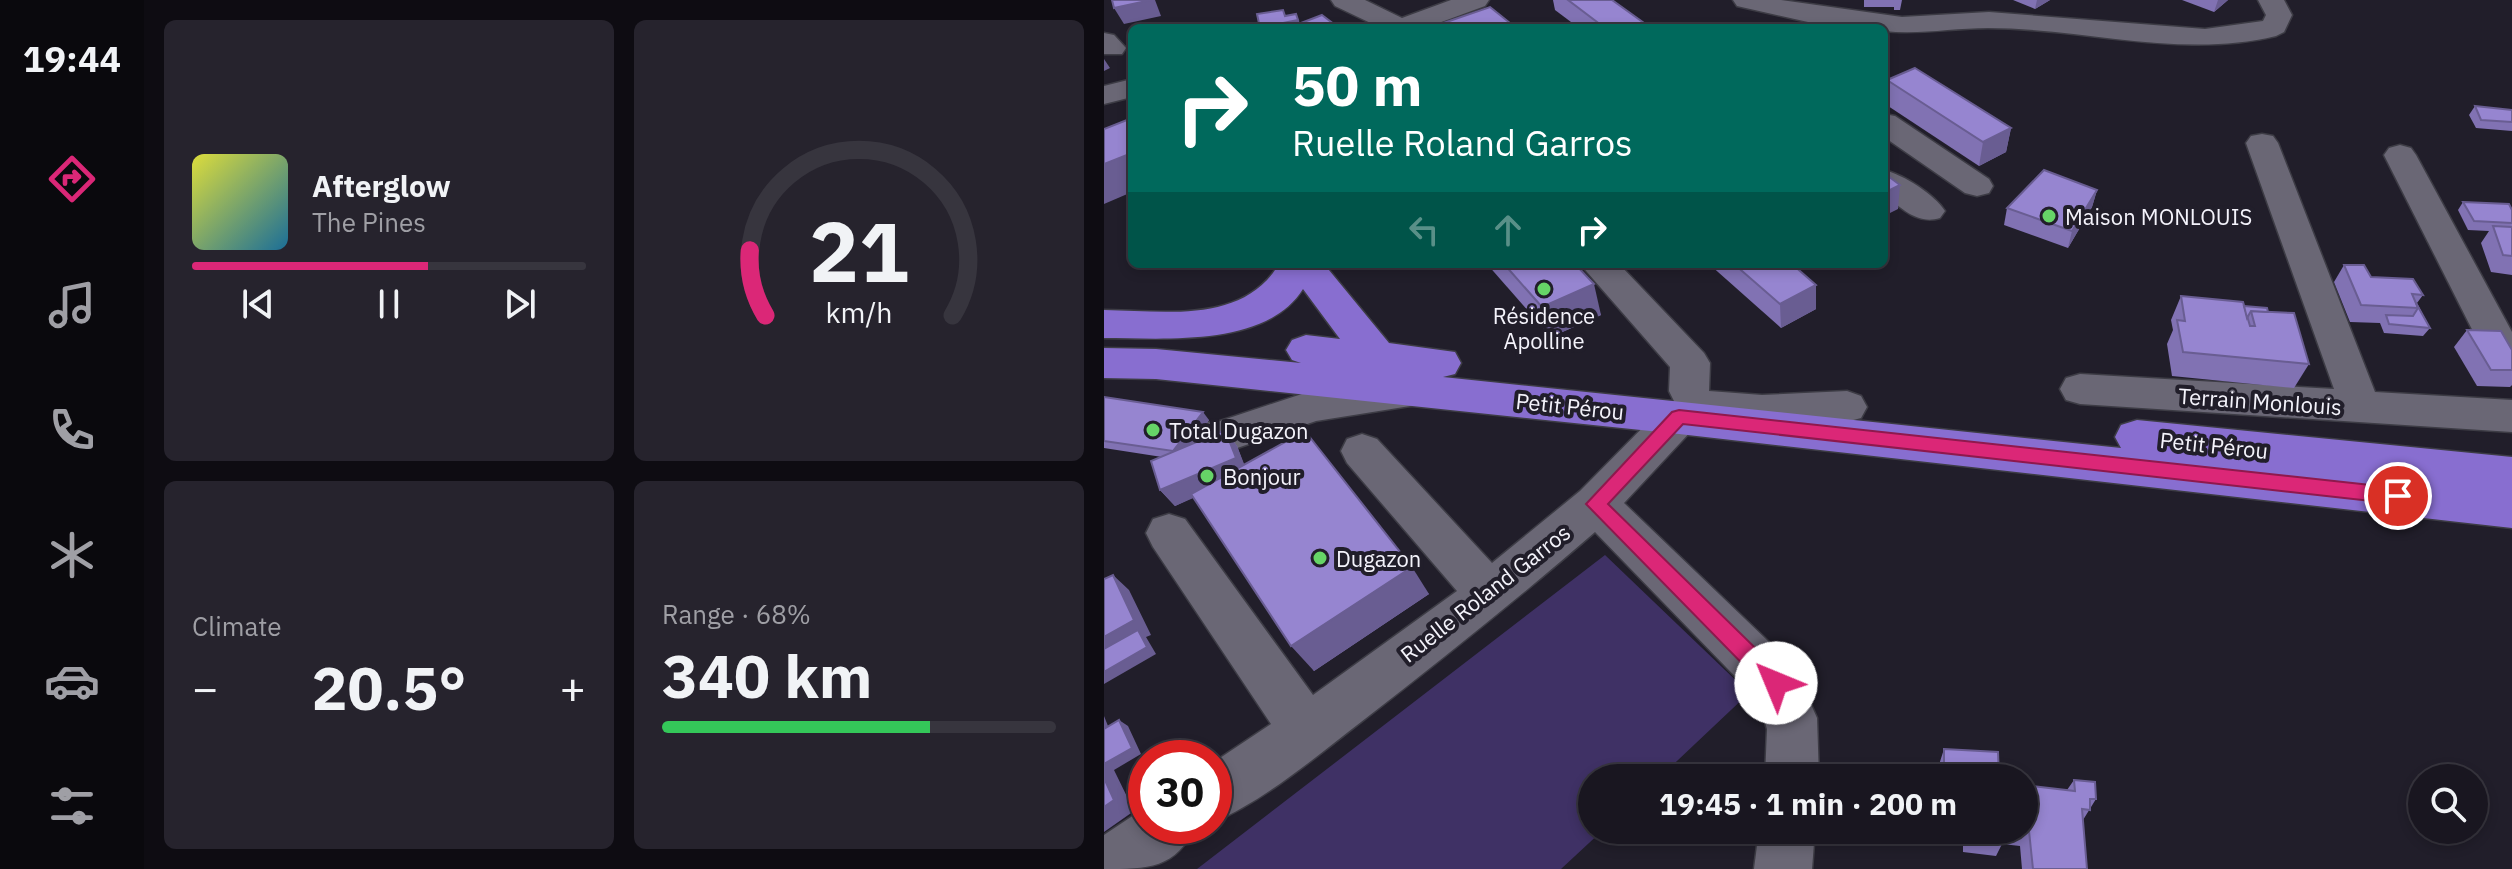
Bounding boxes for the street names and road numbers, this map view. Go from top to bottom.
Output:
street label: Terrain Monlouis [2177,381,2343,421]
street label: Petit Pérou [1514,386,1626,426]
street label: Petit Pérou [2158,425,2270,465]
street label: Ruelle Roland Garros [1394,517,1576,669]

